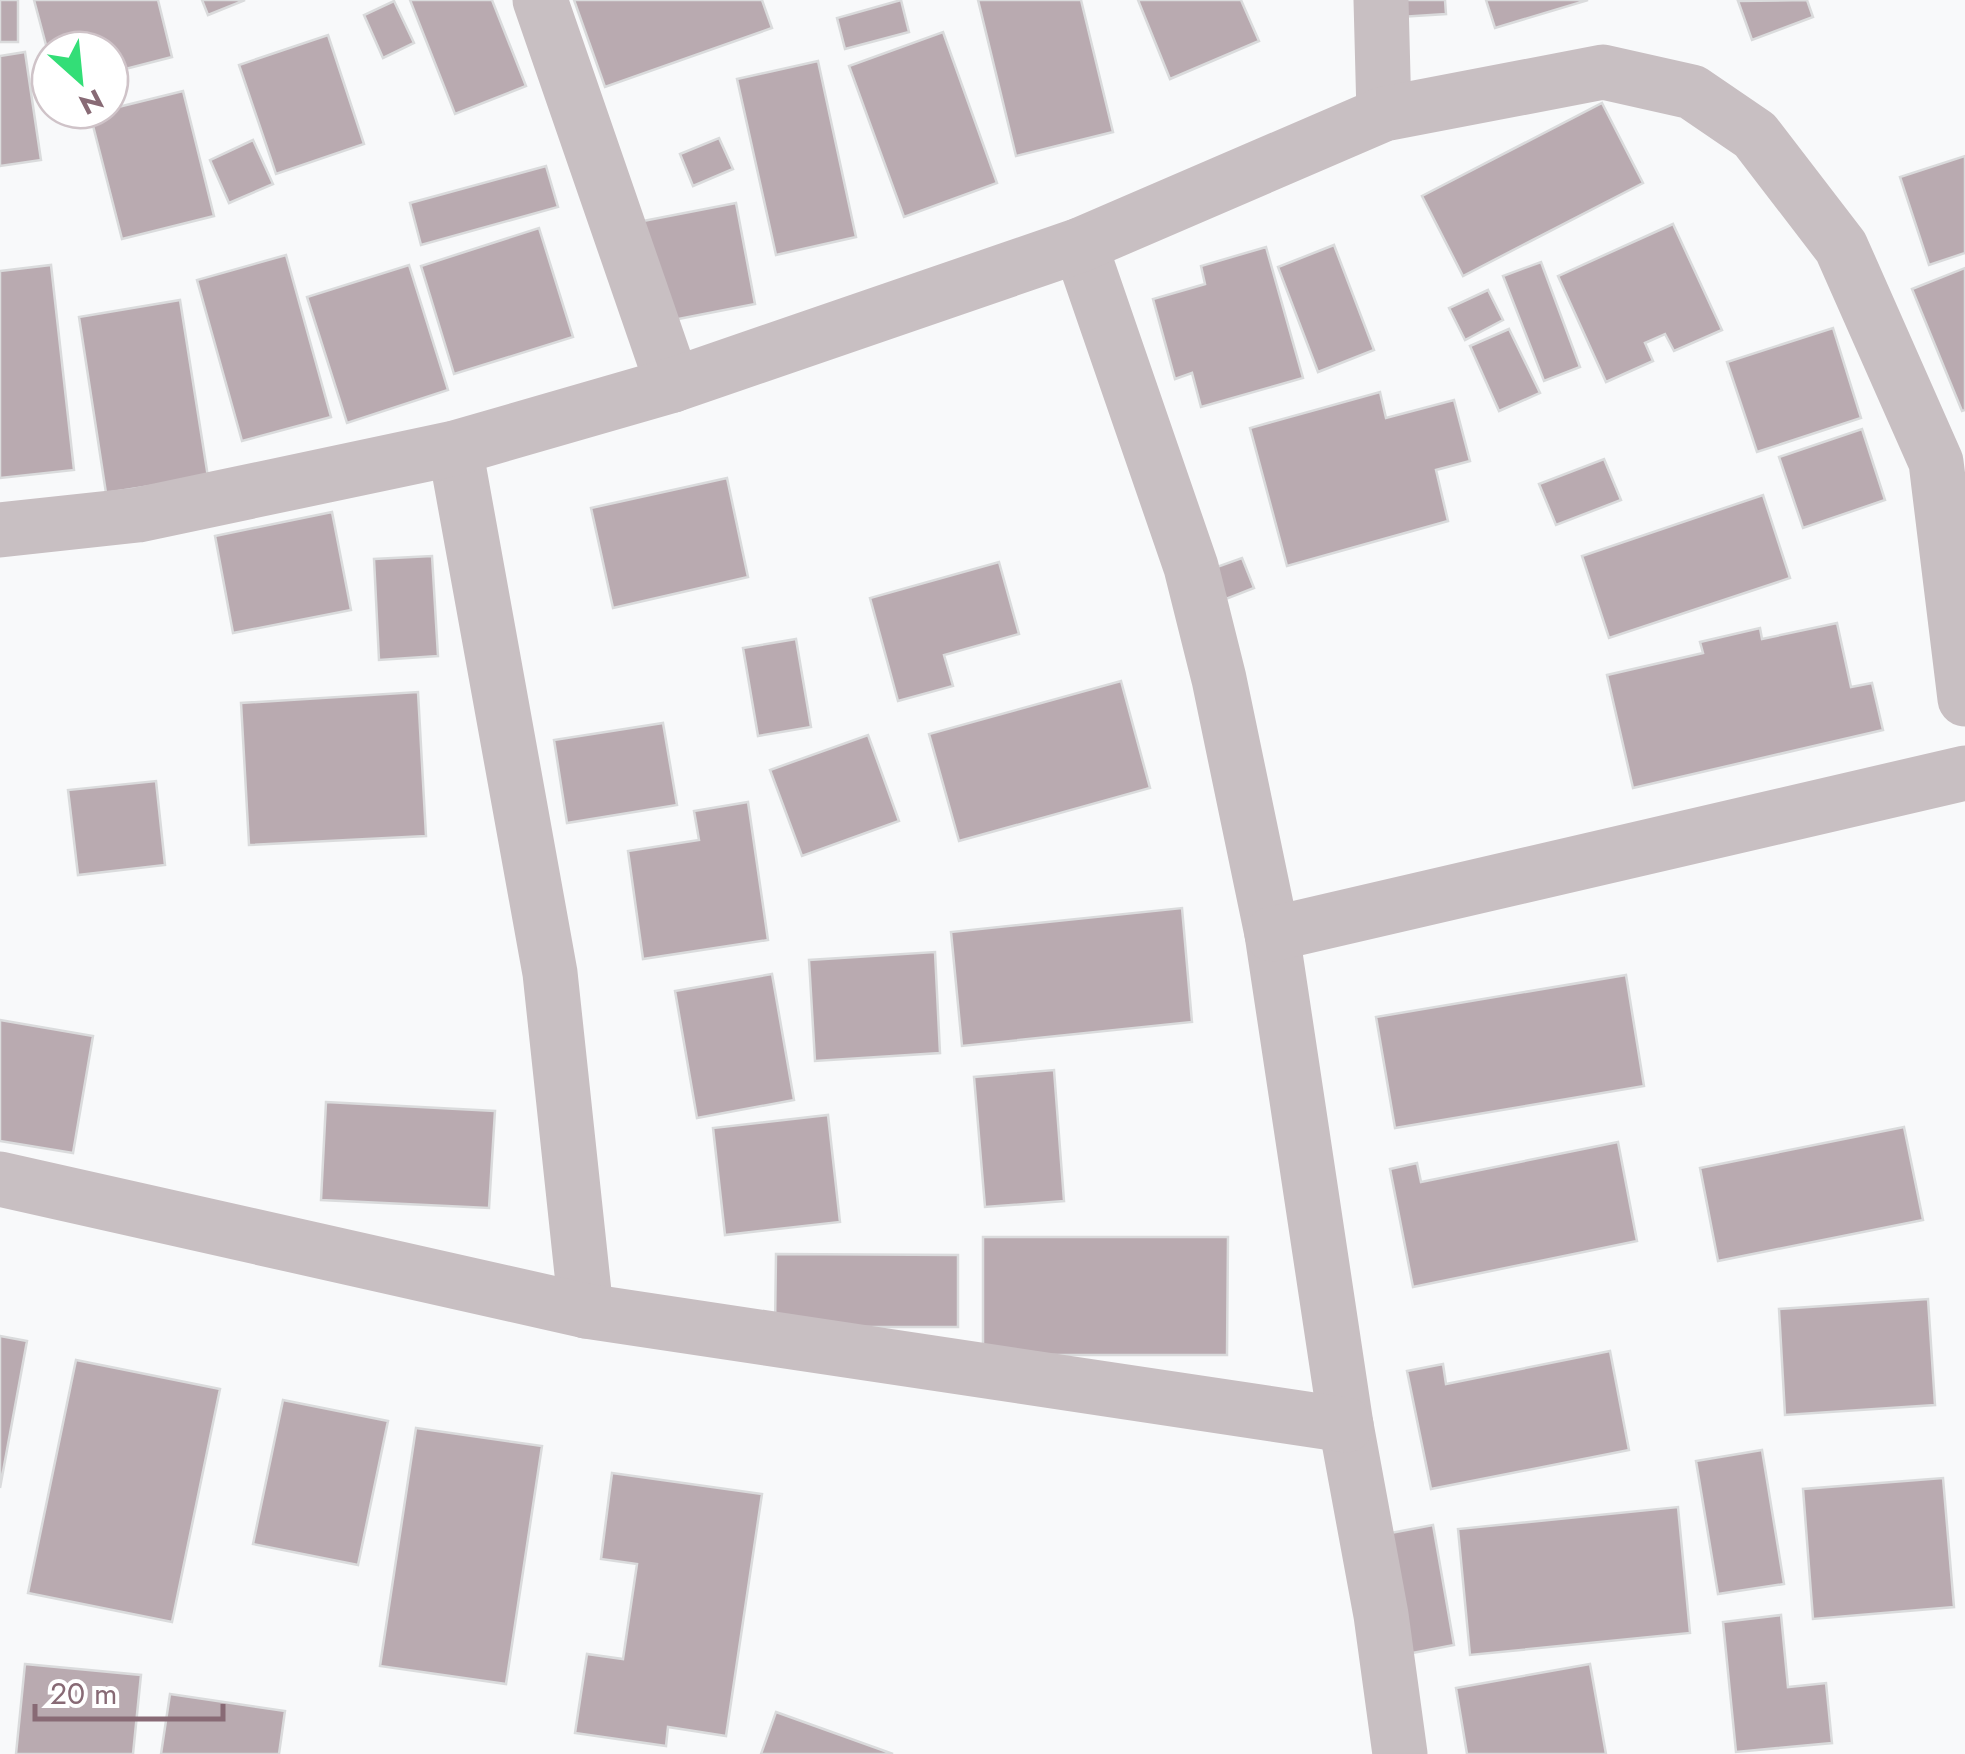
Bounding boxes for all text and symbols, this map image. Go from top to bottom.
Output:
north arrow [30,30,130,130]
text: N [72,79,110,125]
scale bar [35,1659,222,1721]
text: 20 m [50,1672,117,1715]

